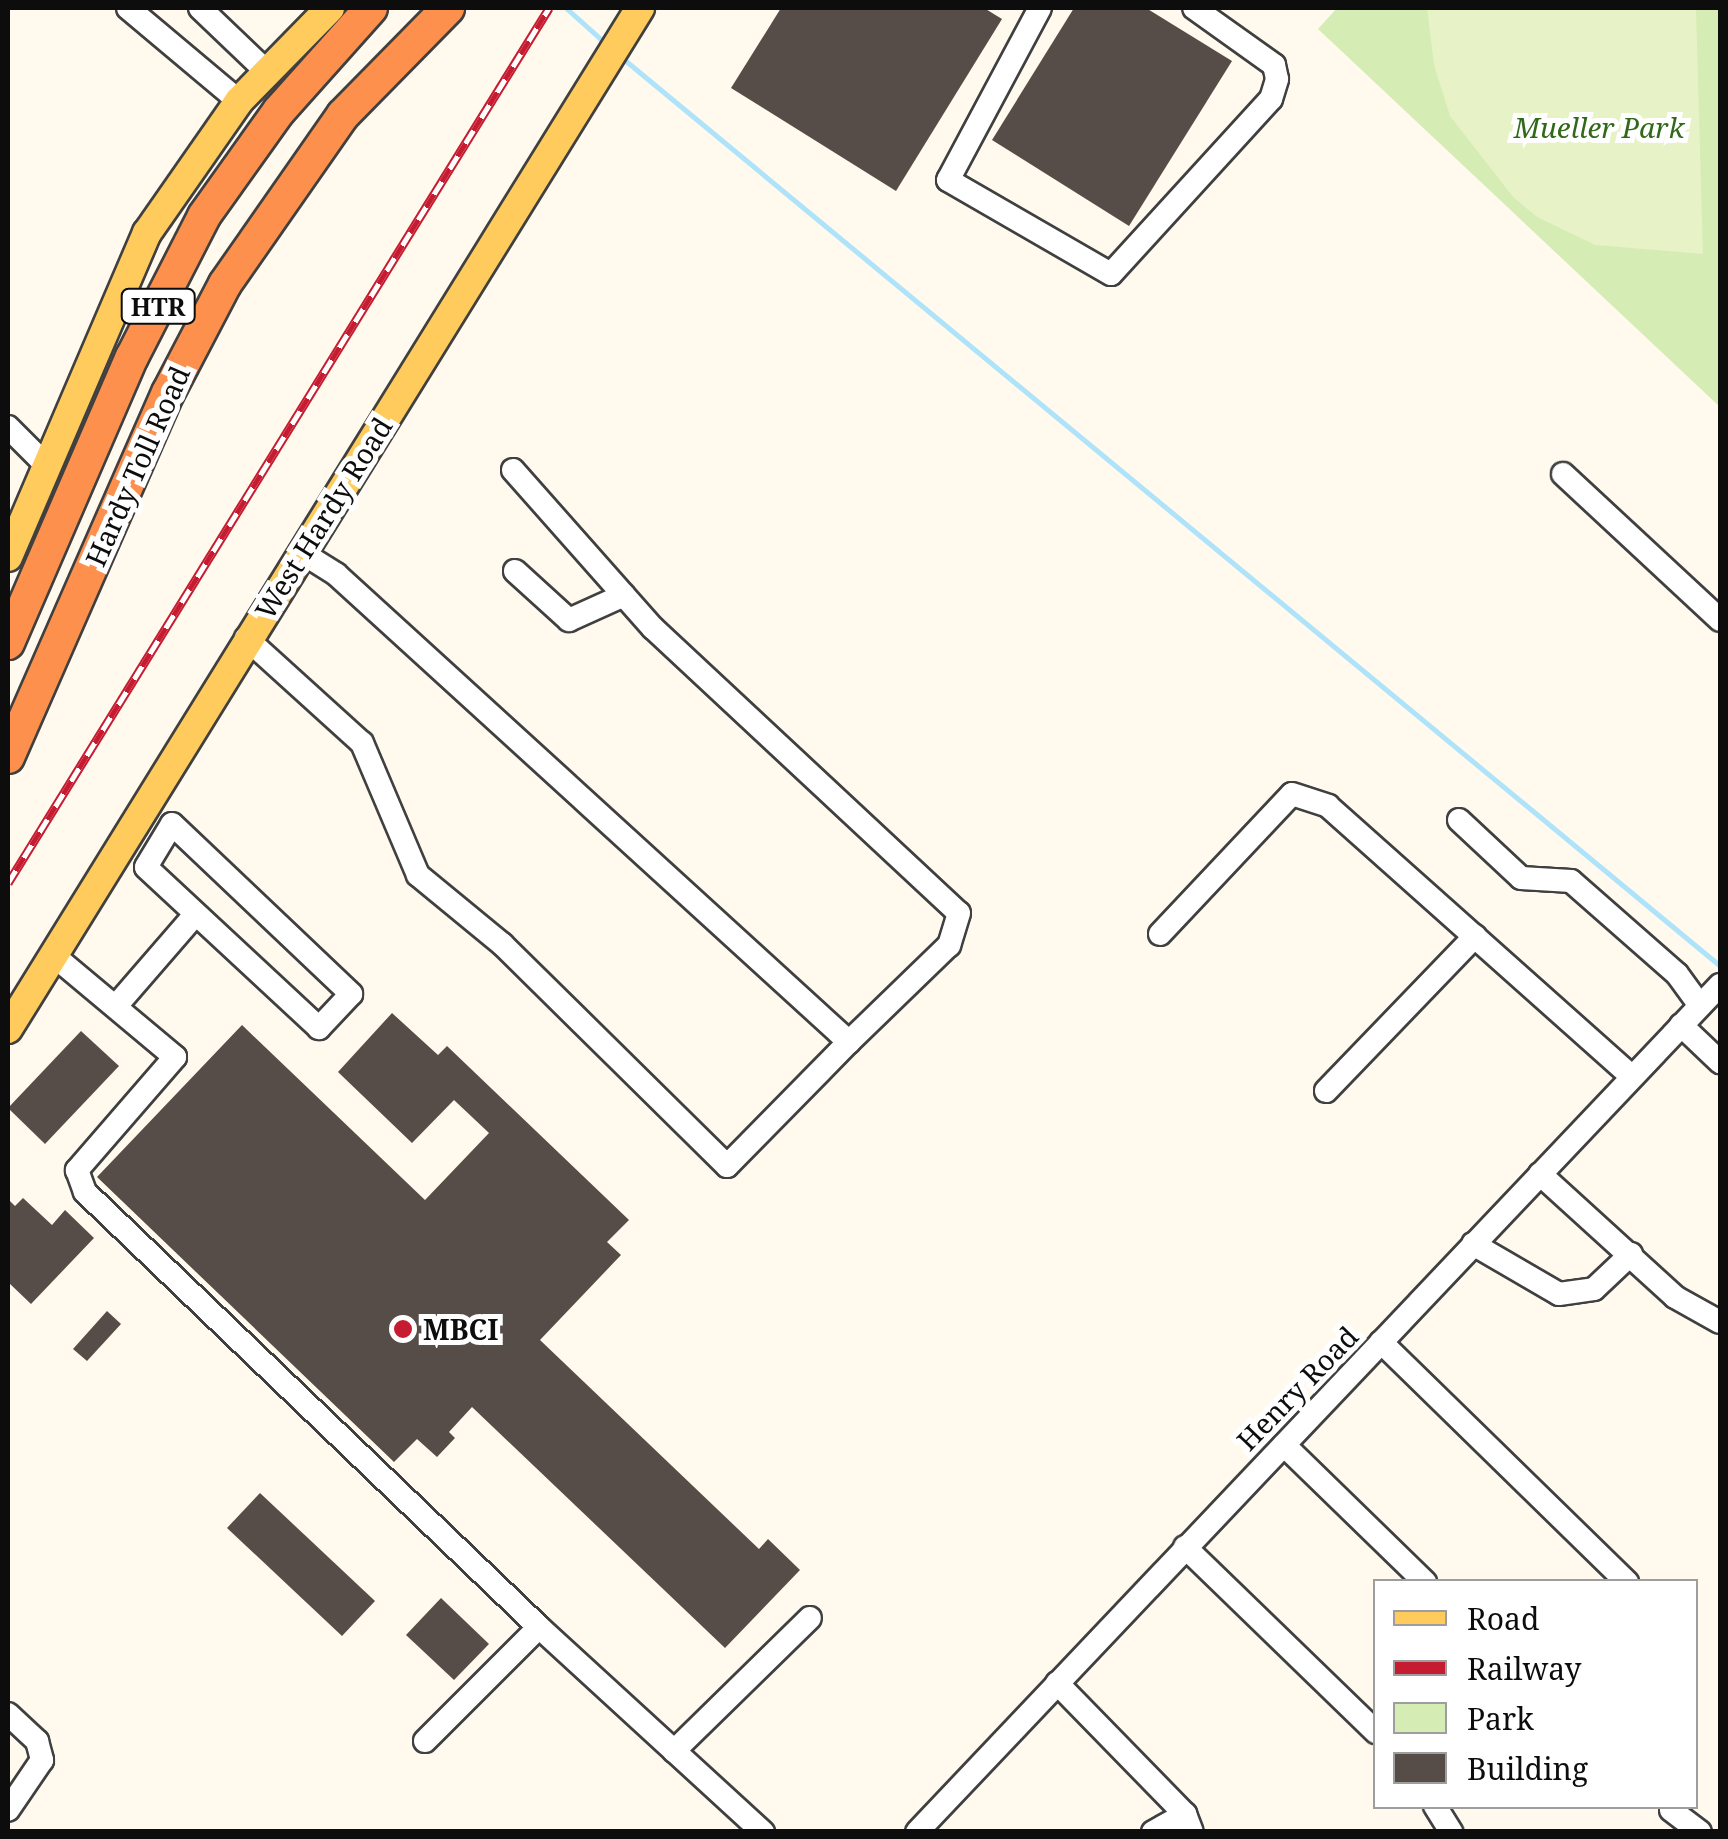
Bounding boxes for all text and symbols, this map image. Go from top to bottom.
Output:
park label: Mueller Park [1514,110,1684,144]
road number: HTR [120,286,196,326]
street label: Hardy Toll Road [78,361,196,571]
street label: West Hardy Road [247,411,399,625]
place label: MBCI [423,1312,498,1346]
marker: MBCI [392,1318,414,1340]
street label: Henry Road [1230,1319,1364,1457]
legend [1373,1579,1698,1809]
text: Road [1467,1598,1539,1639]
text: Railway [1467,1648,1582,1689]
text: Park [1467,1698,1534,1739]
text: Building [1467,1748,1588,1789]

